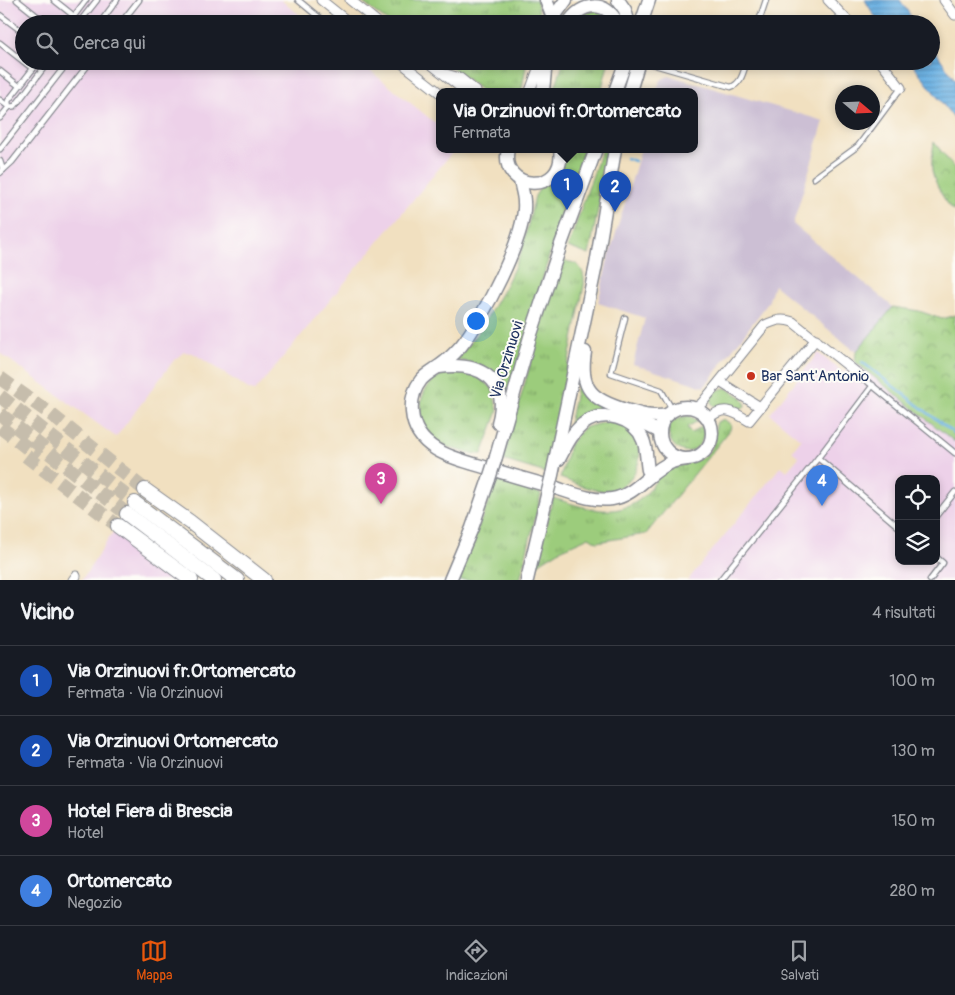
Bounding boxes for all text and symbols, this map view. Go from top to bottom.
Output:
search box [15,15,940,70]
icon: search [33,29,61,57]
text: Cerca qui [73,31,145,55]
north arrow [835,85,880,130]
popup [436,88,698,153]
text: Via Orzinuovi fr.Ortomercato [453,99,681,123]
text: Fermata [453,123,510,143]
pin: 1 [551,169,583,210]
pin: 2 [599,171,631,212]
your location [463,308,489,334]
street label: Via Orzinuovi [486,318,528,401]
place label: Bar Sant'Antonio [761,367,869,386]
marker: Bar Sant'Antonio [745,370,757,382]
pin: 3 [365,463,397,504]
pin: 4 [806,465,838,506]
map controls [895,475,940,565]
button: locate [895,475,940,520]
button: layers [895,520,940,565]
text: Vicino [20,599,74,626]
text: 4 risultati [872,603,935,623]
text: Via Orzinuovi fr.Ortomercato [67,659,296,683]
text: 1 [33,671,39,691]
text: 100 m [889,671,935,691]
text: Fermata · Via Orzinuovi [67,683,223,703]
text: Via Orzinuovi Ortomercato [67,729,278,753]
text: 2 [32,741,40,761]
text: 130 m [891,741,935,761]
text: Fermata · Via Orzinuovi [67,753,223,773]
text: Hotel Fiera di Brescia [67,799,233,823]
text: 3 [32,811,40,831]
text: 150 m [891,811,935,831]
text: Hotel [67,823,104,843]
text: Ortomercato [67,869,172,893]
text: 4 [31,881,41,901]
text: 280 m [889,881,935,901]
text: Negozio [67,893,122,913]
tab: Mappa [136,937,173,984]
tab: Indicazioni [445,937,508,984]
tab: Salvati [780,937,819,984]

